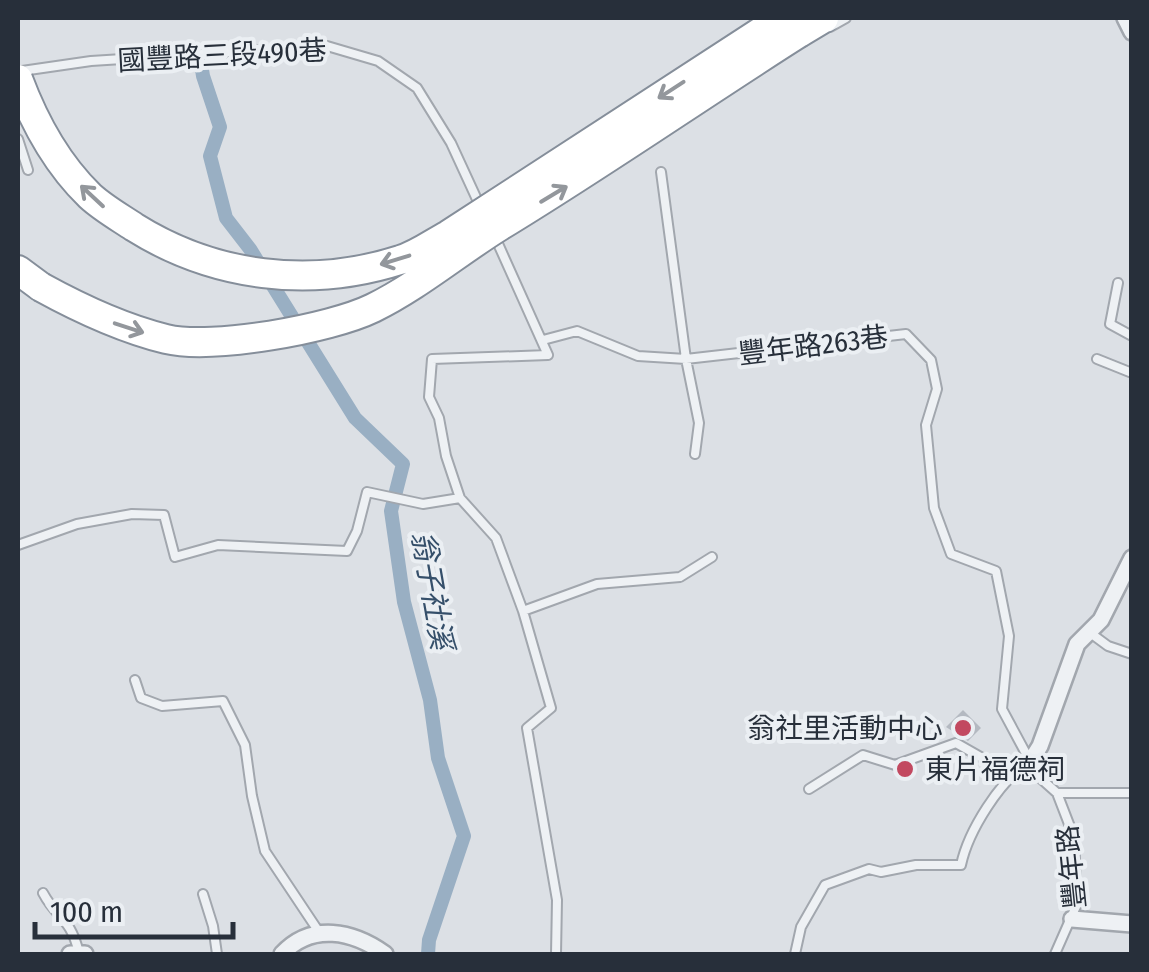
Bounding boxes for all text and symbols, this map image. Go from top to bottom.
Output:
street label: 國豐路三段490巷 [117,34,327,77]
one-way arrow [657,79,686,100]
one-way arrow [539,184,568,204]
one-way arrow [80,185,105,208]
one-way arrow [380,252,411,270]
one-way arrow [113,320,144,338]
street label: 豐年路263巷 [736,320,890,371]
water label: 翁子社溪 [404,528,461,656]
place label: 翁社里活動中心 [747,712,943,745]
marker: 翁社里活動中心 [952,717,974,739]
place label: 東片福德祠 [925,753,1065,786]
marker: 東片福德祠 [894,758,916,780]
street label: 豐年路 [1051,823,1092,910]
scale bar [35,877,232,939]
text: 100 m [50,894,123,930]

